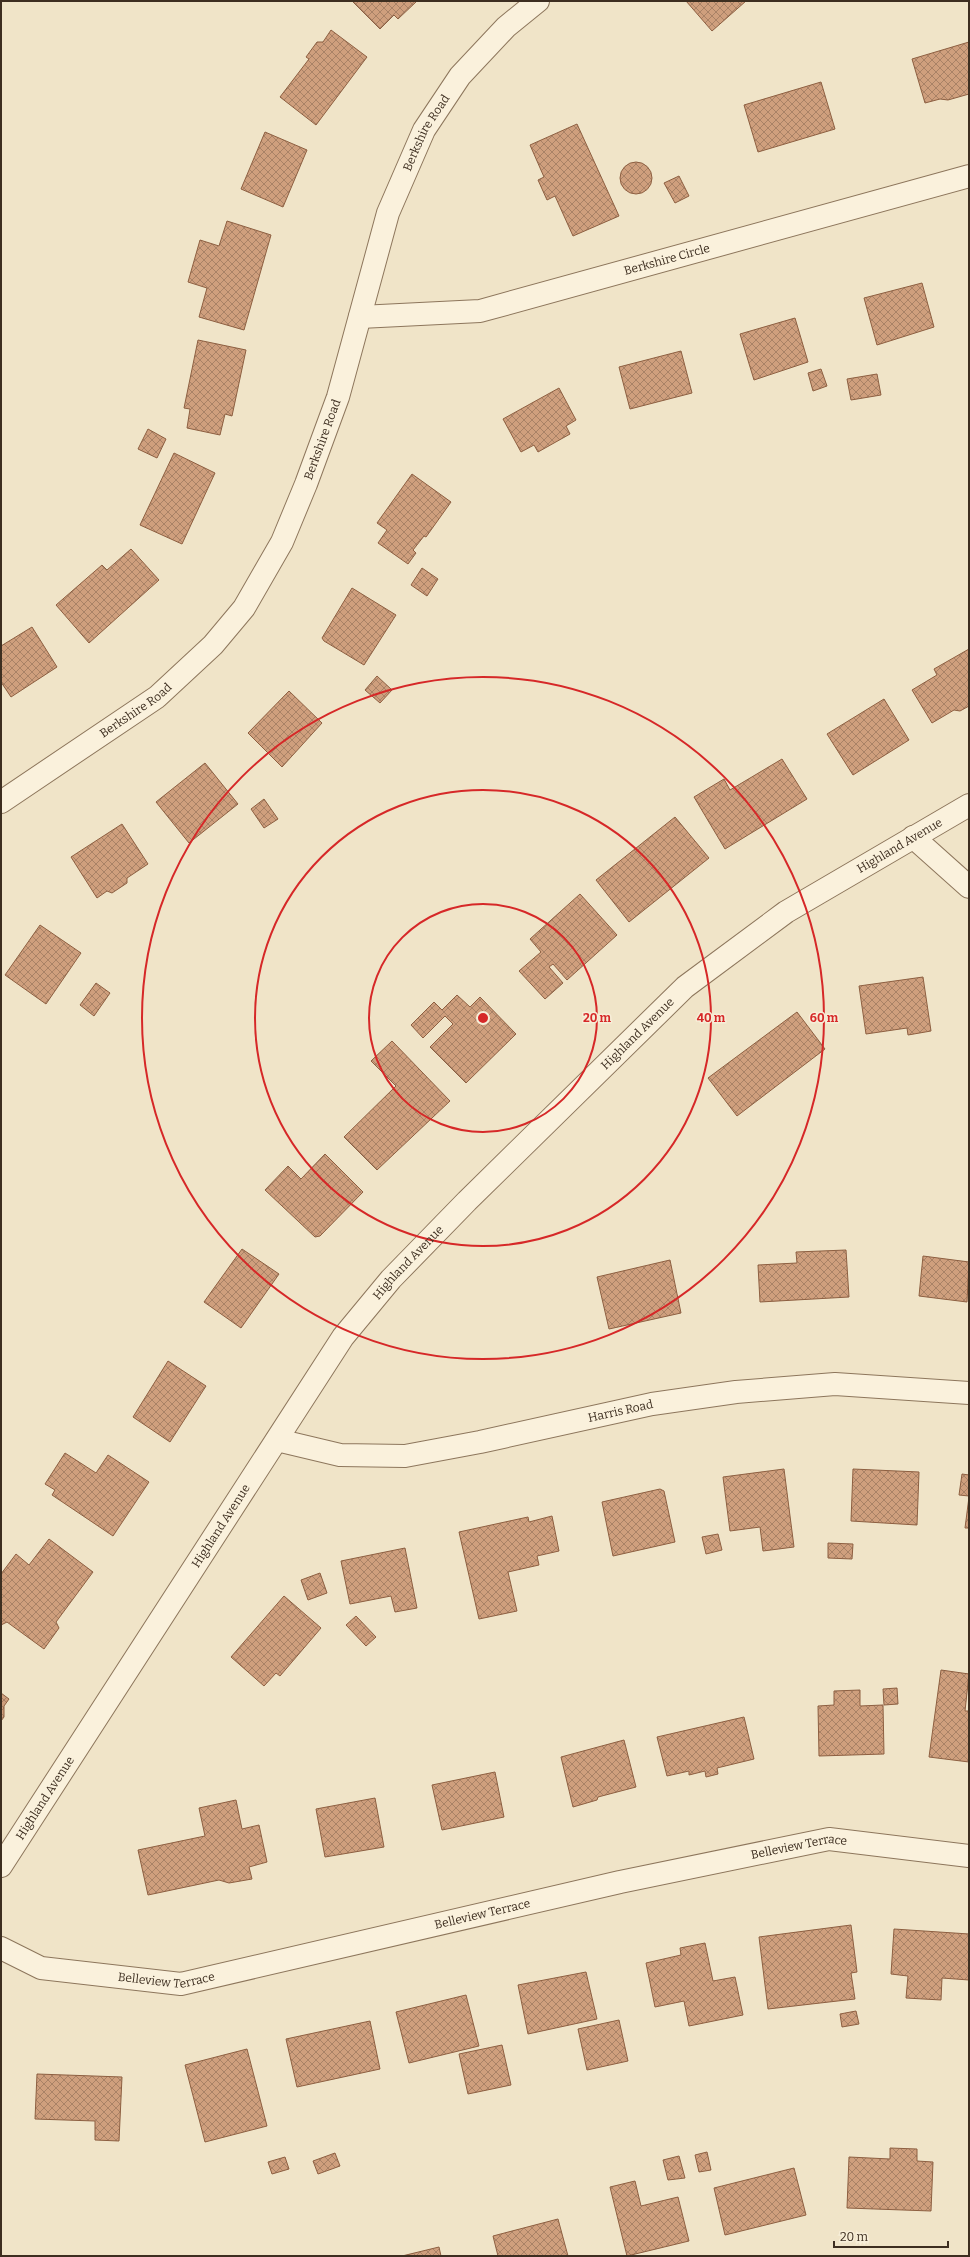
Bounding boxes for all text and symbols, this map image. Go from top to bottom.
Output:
street label: Berkshire Road [400,92,453,173]
street label: Berkshire Circle [622,241,711,278]
street label: Berkshire Road [301,397,344,482]
street label: Berkshire Road [97,680,174,740]
street label: Highland Avenue [854,815,945,876]
street label: Highland Avenue [598,995,677,1072]
centre of rings [476,1011,490,1025]
text: 20 m [583,1011,612,1025]
text: 40 m [697,1011,726,1025]
text: 60 m [810,1011,839,1025]
street label: Highland Avenue [370,1223,446,1302]
street label: Harris Road [587,1397,654,1425]
street label: Highland Avenue [189,1482,253,1570]
street label: Highland Avenue [13,1754,77,1842]
street label: Belleview Terrace [750,1832,848,1862]
street label: Belleview Terrace [433,1896,532,1932]
street label: Belleview Terrace [117,1969,216,1991]
scale bar [834,2223,948,2249]
text: 20 m [840,2230,869,2244]

